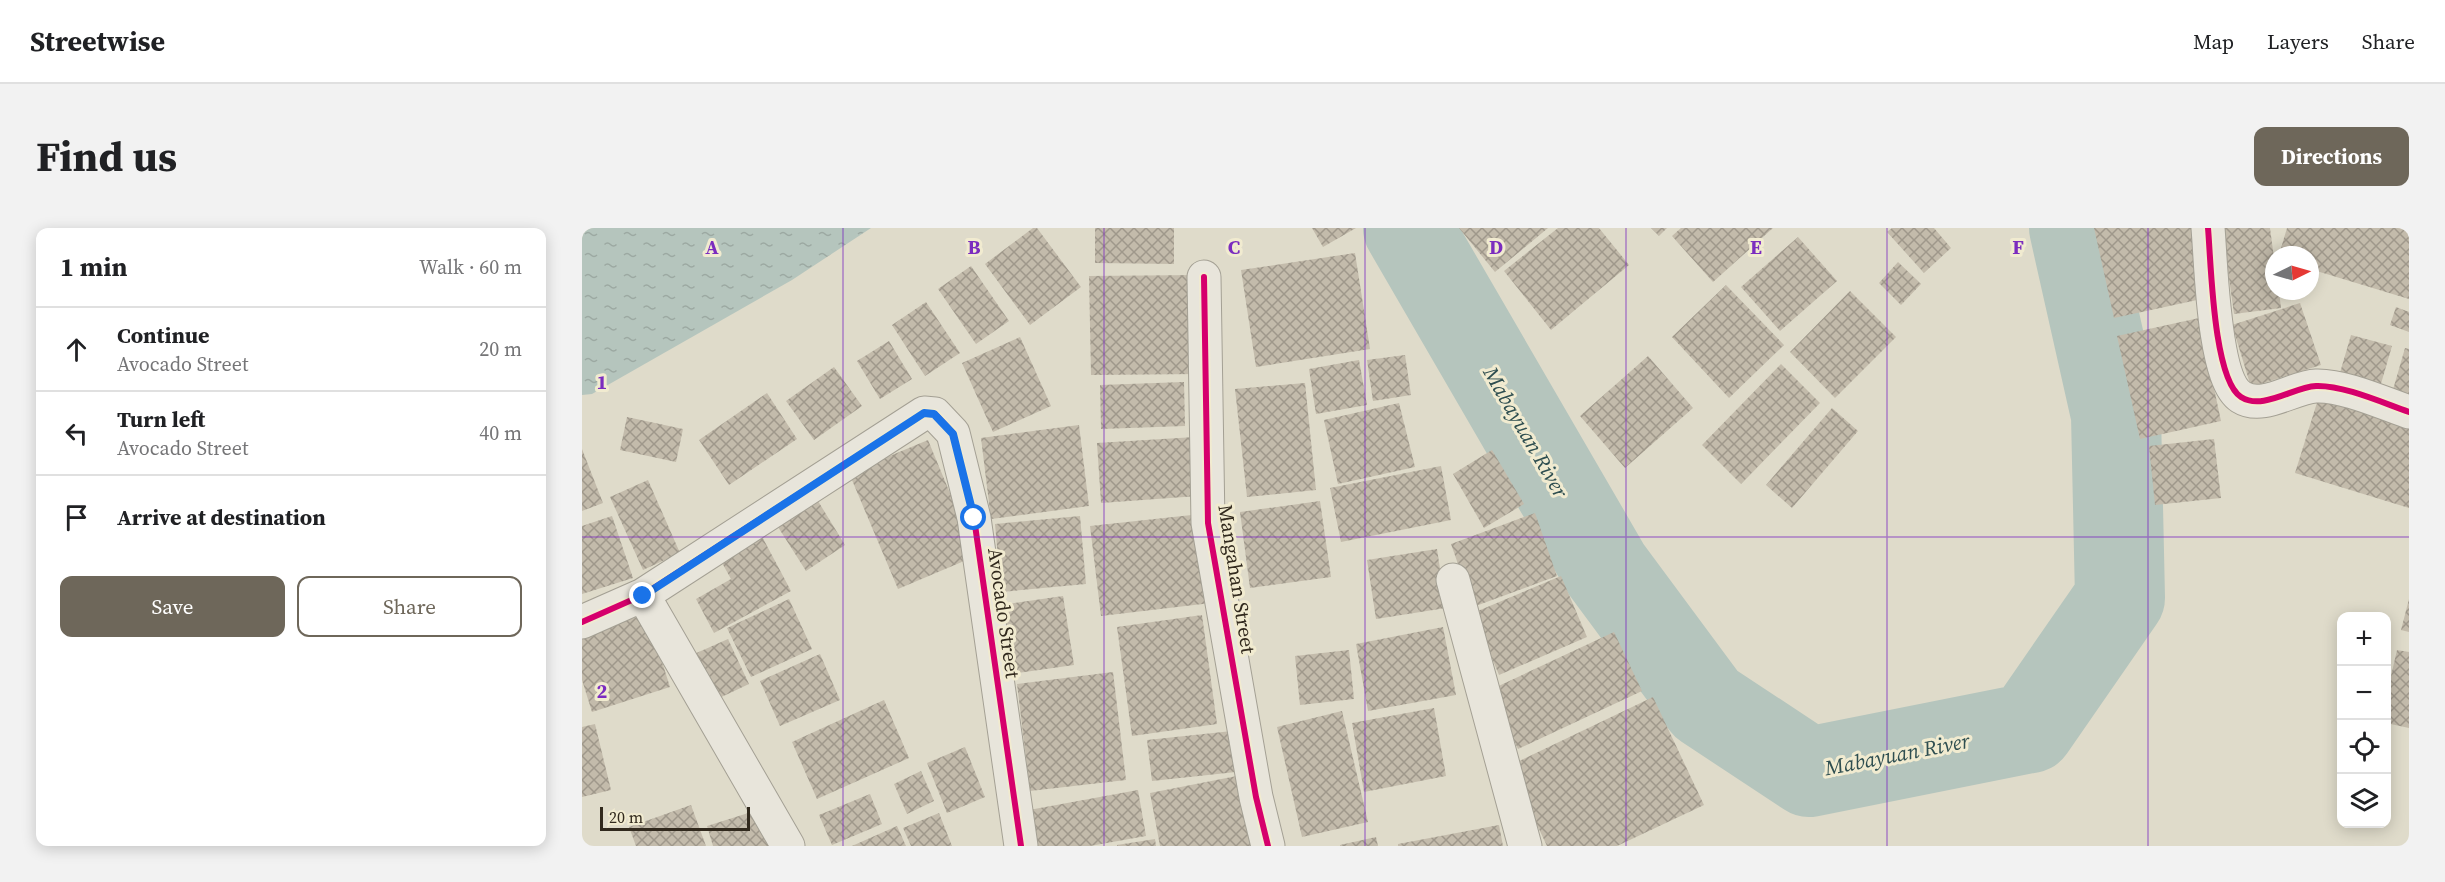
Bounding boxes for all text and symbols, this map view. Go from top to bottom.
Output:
text: Streetwise [30,22,165,60]
text: Map [2193,27,2234,56]
text: Layers [2267,27,2329,56]
text: Share [2362,27,2415,56]
text: Find us [36,127,177,185]
button: Directions [2254,127,2409,186]
text: A [705,233,719,261]
text: B [967,233,981,261]
text: C [1228,233,1240,261]
text: D [1489,233,1503,261]
text: E [1750,233,1762,261]
text: F [2012,233,2024,261]
north arrow [2265,246,2319,300]
text: 1 min [60,249,127,285]
text: Walk · 60 m [419,253,522,281]
text: Continue [117,320,210,350]
icon: ahead [60,333,93,366]
text: 20 m [479,335,522,363]
text: Avocado Street [117,350,248,378]
water label: Mabayuan River [1476,360,1576,503]
text: 1 [597,368,607,396]
text: Turn left [117,404,205,434]
icon: left [60,417,93,450]
text: 40 m [479,419,522,447]
text: Avocado Street [117,434,248,462]
icon: arrive [60,501,93,534]
text: Arrive at destination [117,502,326,532]
street label: Mangahan Street [1211,502,1263,656]
route start [960,504,986,530]
street label: Avocado Street [981,546,1027,680]
button: Save [60,576,285,637]
button: Share [297,576,522,637]
route end [629,582,655,608]
map controls [2337,612,2391,828]
button: + [2337,612,2391,666]
button: − [2337,666,2391,720]
text: 2 [597,677,608,705]
button: locate [2337,720,2391,774]
water label: Mabayuan River [1821,726,1973,782]
button: layers [2337,774,2391,828]
scale bar [600,804,750,832]
text: 20 m [609,806,643,828]

